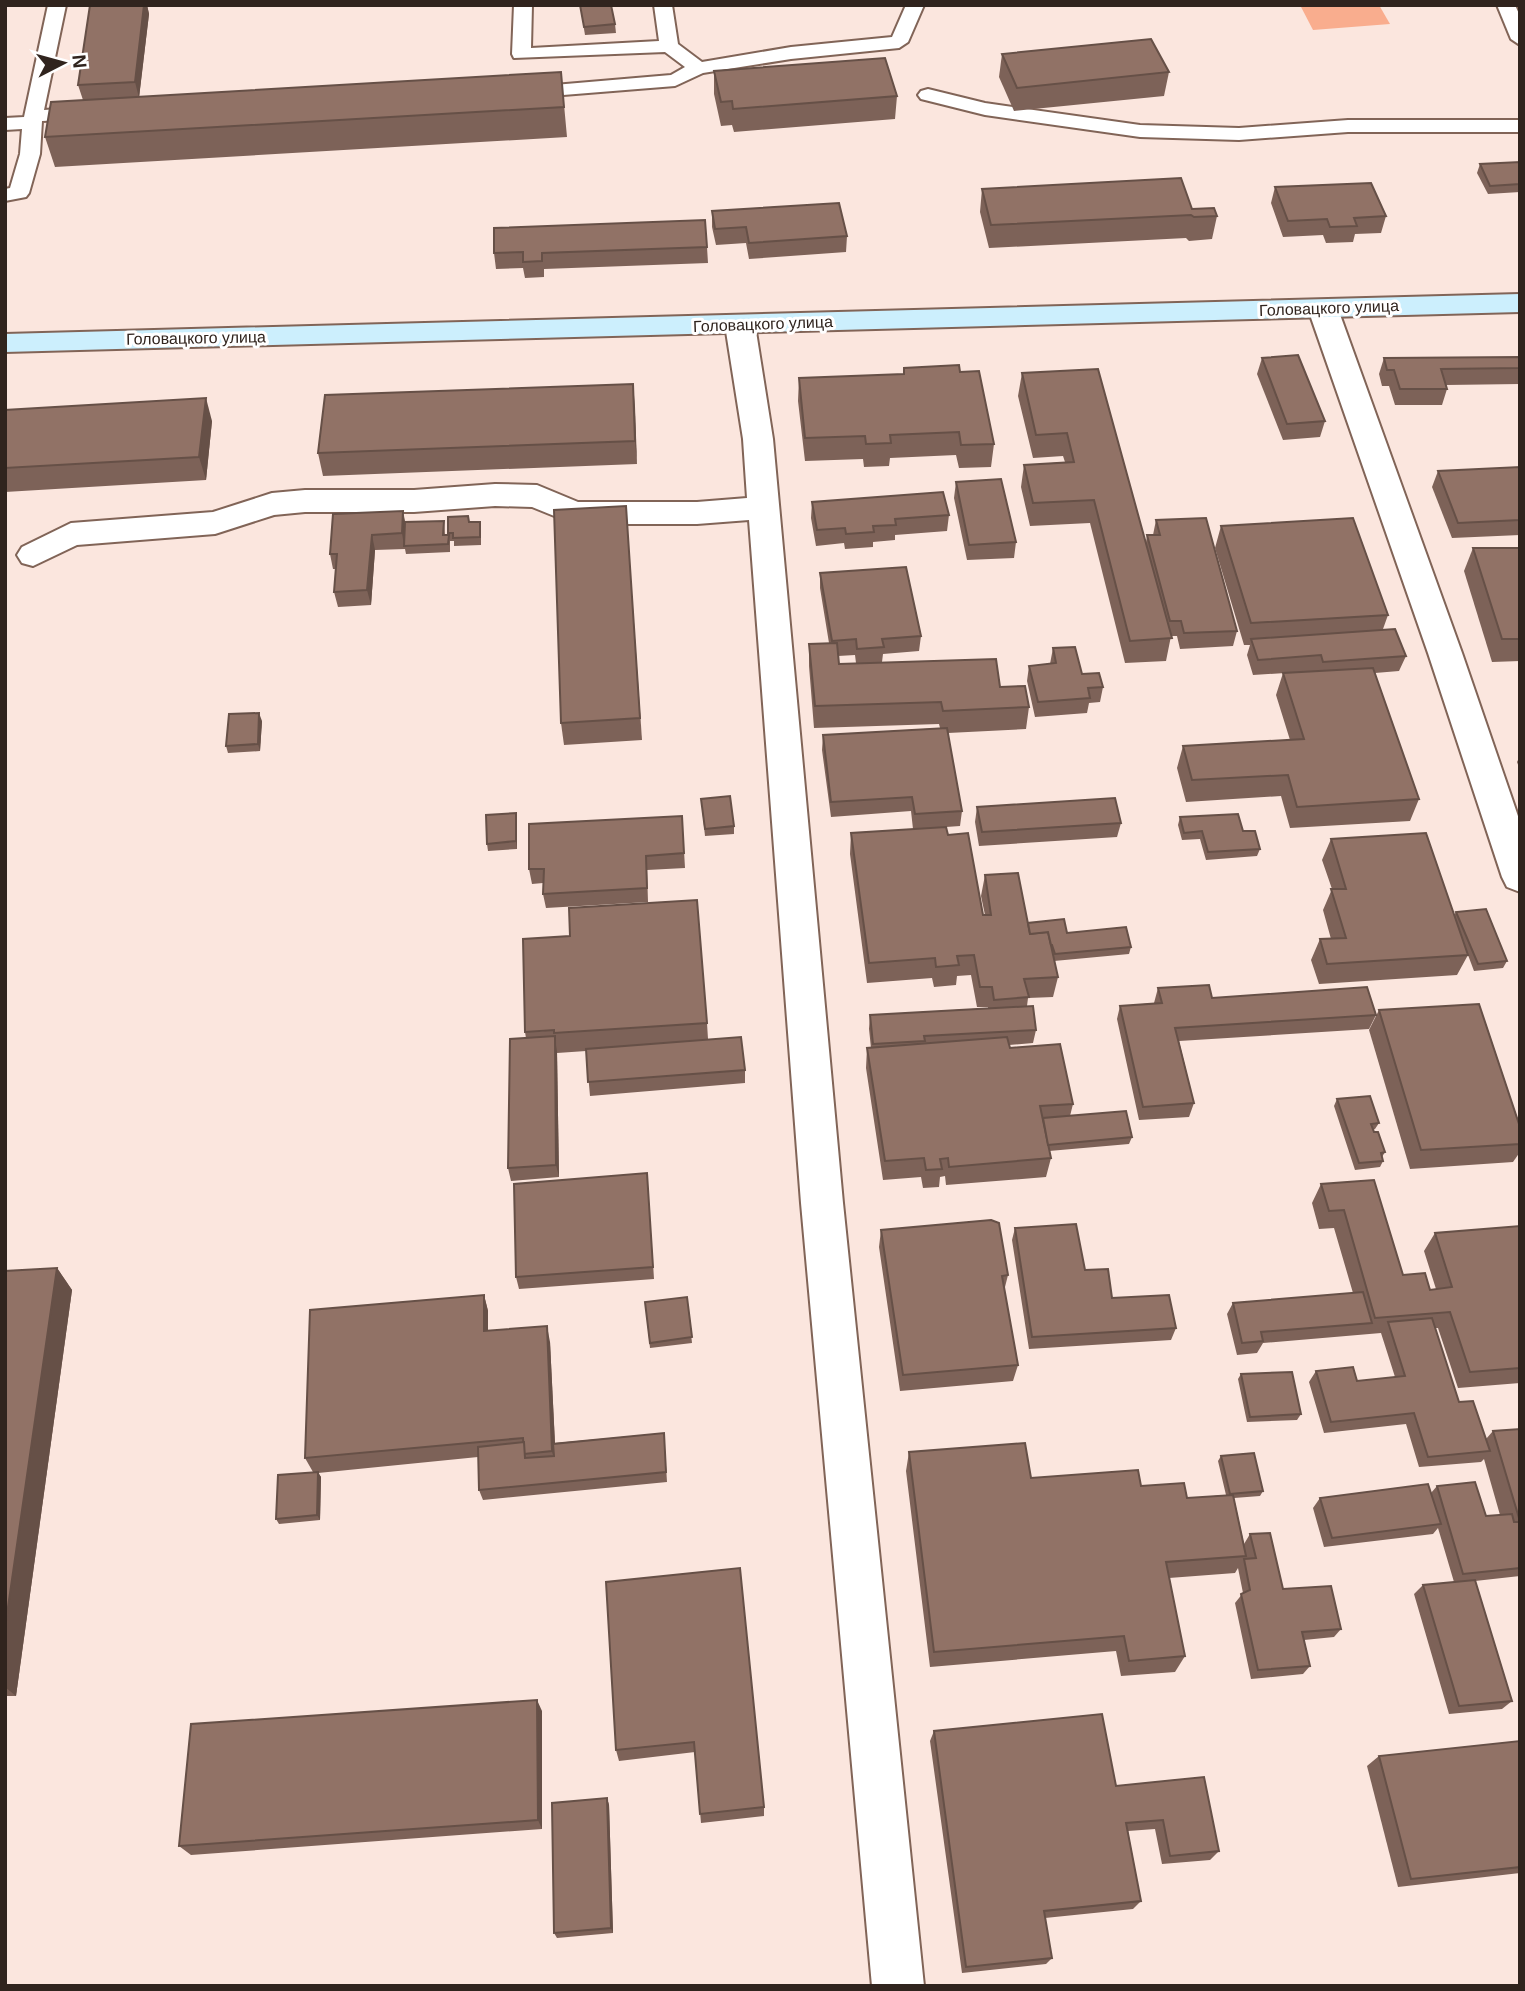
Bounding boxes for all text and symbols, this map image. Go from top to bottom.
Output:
north arrow [28,28,98,98]
text: N [68,53,91,69]
street label: Головацкого улица [1259,297,1399,319]
street label: Головацкого улица [693,313,833,335]
street label: Головацкого улица [126,328,266,348]

